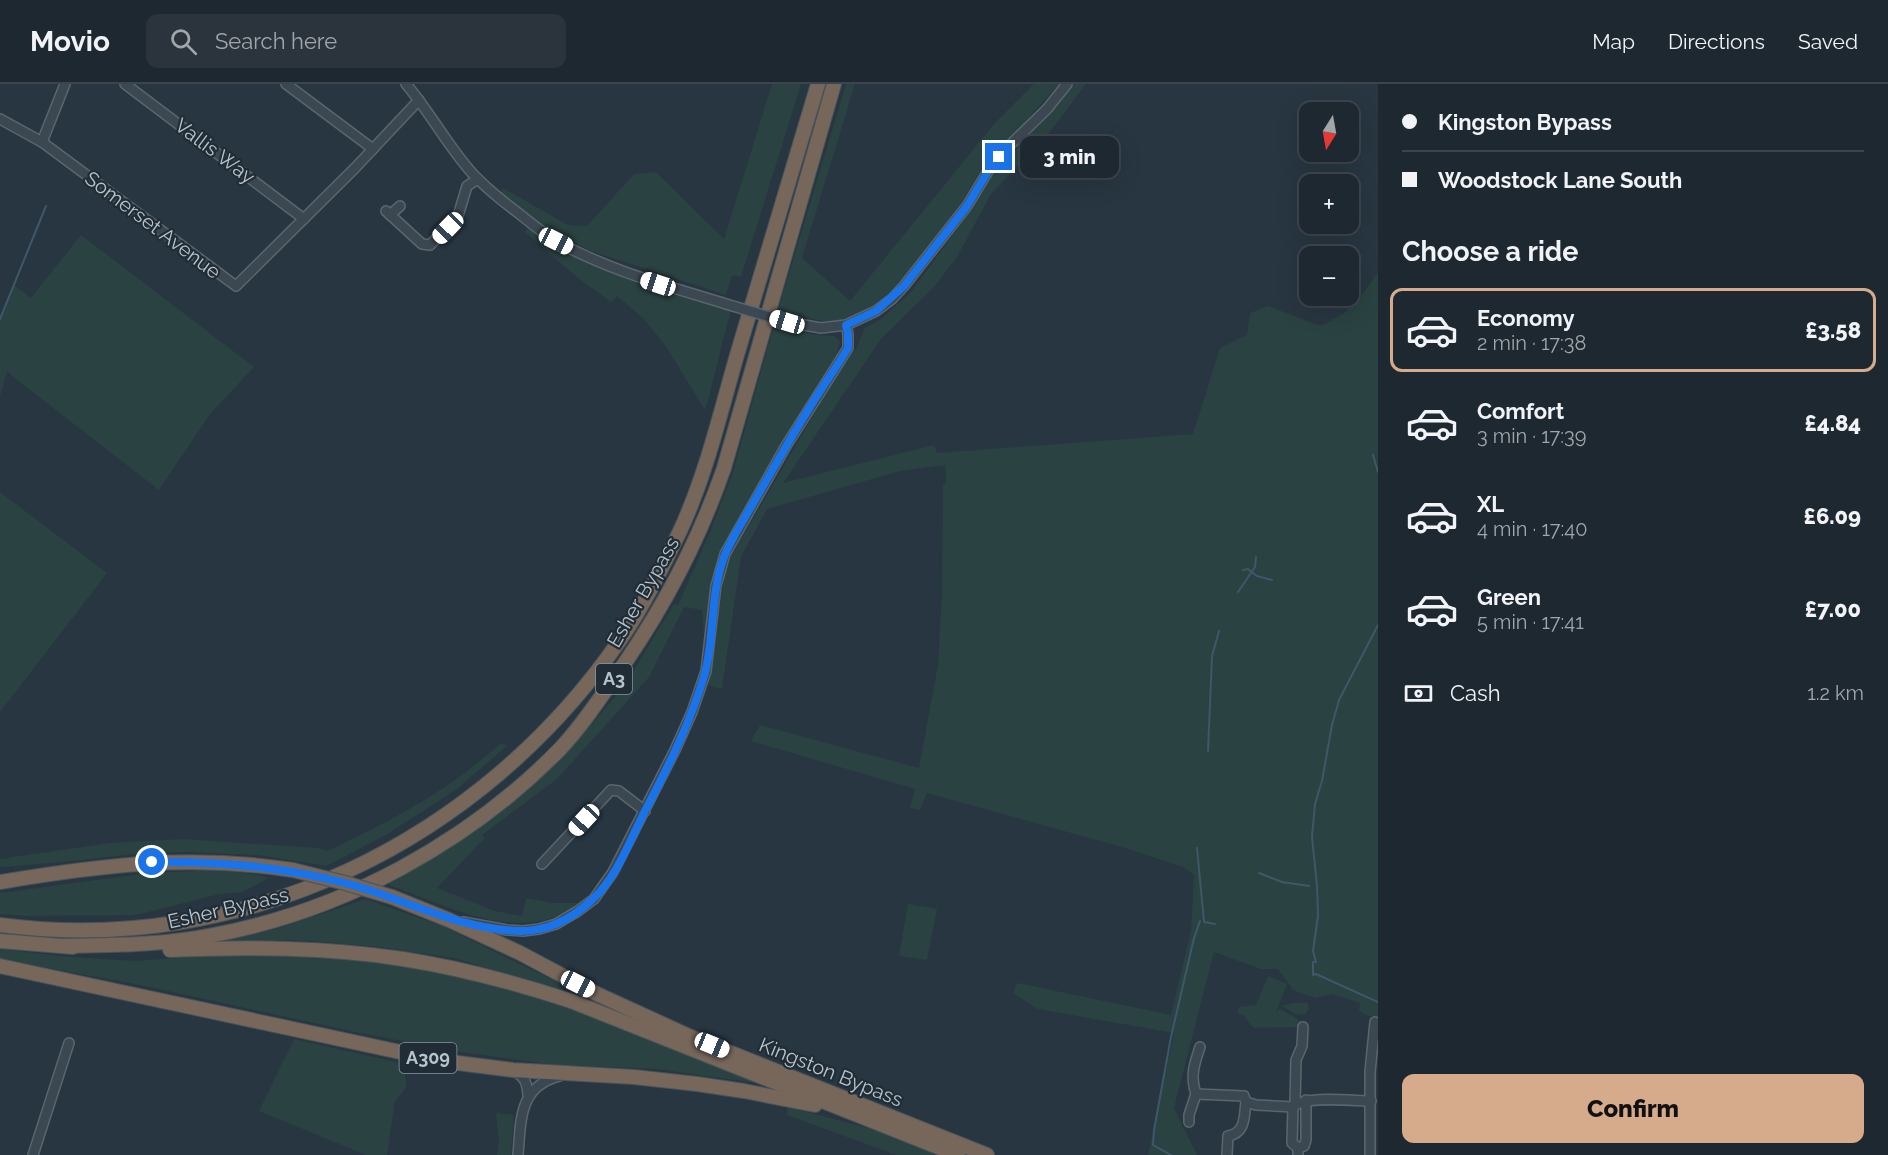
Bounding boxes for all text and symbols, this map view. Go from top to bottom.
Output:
search box [146,14,566,68]
text: Movio [30,25,110,58]
icon: search [167,25,200,58]
text: Search here [215,28,337,54]
text: Map [1592,29,1635,54]
text: Directions [1668,29,1765,54]
text: Saved [1798,29,1858,54]
north arrow [1299,102,1359,162]
map controls [1299,102,1359,306]
text: Kingston Bypass [1438,109,1612,135]
street label: Vallis Way [170,113,260,189]
callout: 3 min [1020,136,1119,178]
route end [985,143,1012,170]
text: 3 min [1043,145,1096,169]
street label: Somerset Avenue [80,166,226,284]
text: Woodstock Lane South [1438,167,1682,193]
button: + [1299,174,1359,234]
car [429,209,467,247]
car [536,225,576,257]
text: Choose a ride [1402,236,1578,267]
button: − [1299,246,1359,306]
car [638,270,678,298]
icon: car [1405,303,1459,357]
text: Economy [1477,305,1575,331]
car [767,308,807,336]
text: £3.58 [1805,317,1861,343]
text: 2 min · 17:38 [1477,331,1586,355]
icon: car [1405,396,1459,450]
text: Comfort [1477,398,1564,424]
text: £4.84 [1805,410,1861,436]
text: 3 min · 17:39 [1477,424,1586,448]
icon: car [1405,489,1459,543]
text: XL [1477,491,1504,517]
text: £6.09 [1803,503,1861,529]
text: 4 min · 17:40 [1477,517,1587,541]
street label: Esher Bypass [602,533,684,651]
icon: car [1405,582,1459,636]
text: Green [1477,584,1541,610]
text: £7.00 [1805,596,1861,622]
text: 5 min · 17:41 [1477,610,1584,634]
road number: A3 [596,664,632,694]
icon: cash [1402,677,1435,710]
text: Cash [1450,680,1501,706]
text: 1.2 km [1807,681,1864,705]
car [565,801,603,839]
route start [138,848,165,875]
street label: Esher Bypass [165,882,291,934]
car [558,968,598,1000]
car [692,1030,732,1060]
street label: Kingston Bypass [756,1032,906,1112]
road number: A309 [400,1043,456,1073]
button: Confirm [1402,1074,1864,1143]

